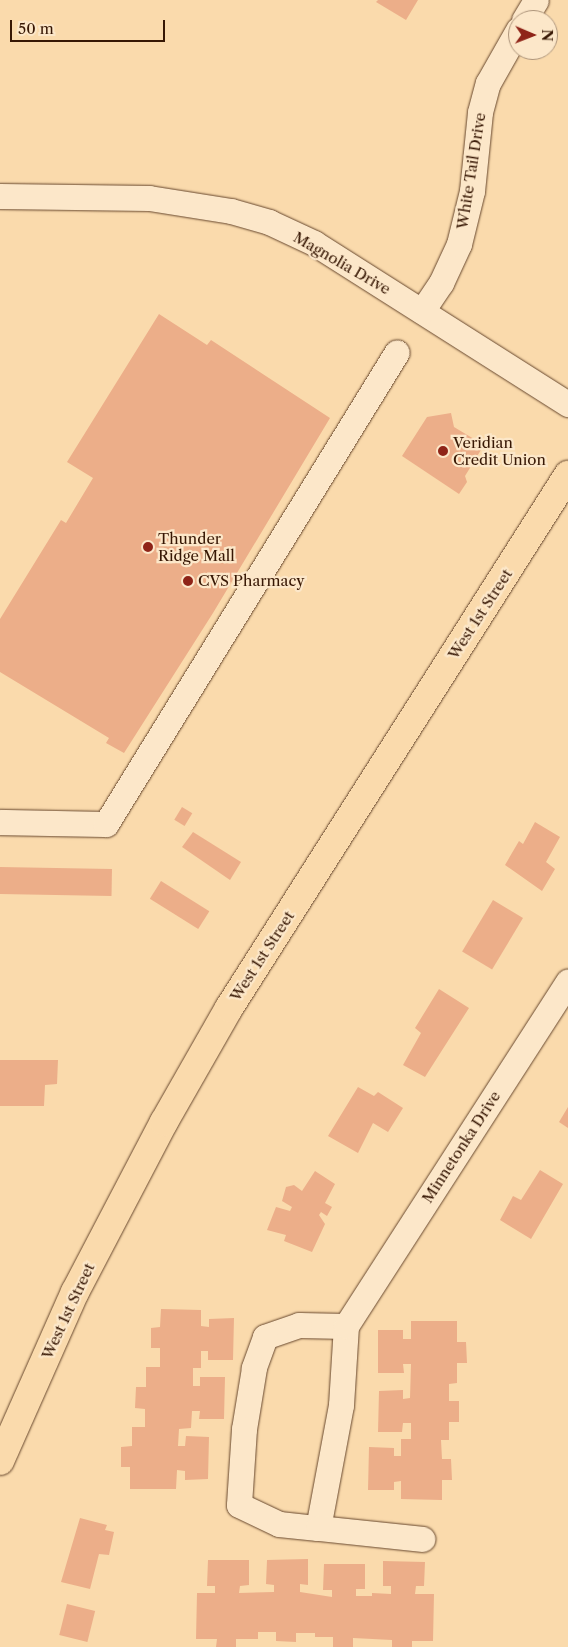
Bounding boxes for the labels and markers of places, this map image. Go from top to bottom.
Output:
place label: Veridian Credit Union [453,433,546,468]
marker: Veridian Credit Union [437,445,449,457]
place label: Thunder Ridge Mall [158,529,235,564]
marker: Thunder Ridge Mall [142,541,154,553]
place label: CVS Pharmacy [198,572,305,590]
marker: CVS Pharmacy [182,575,194,587]

